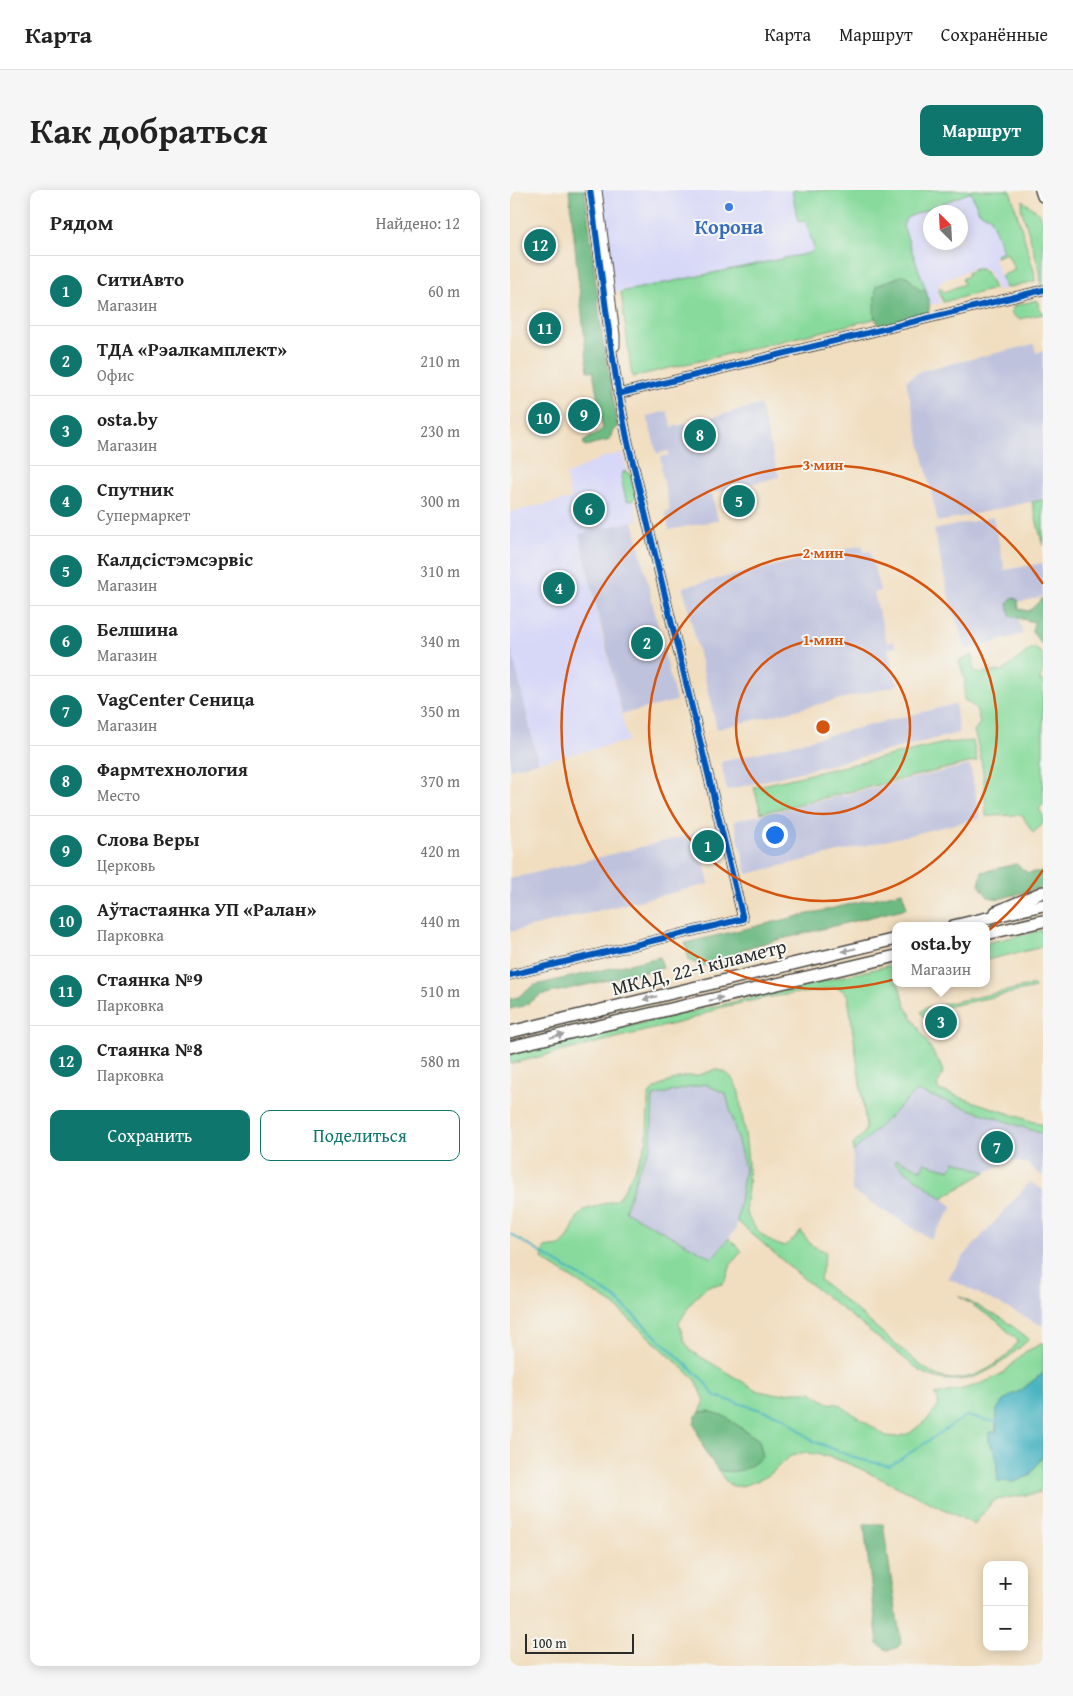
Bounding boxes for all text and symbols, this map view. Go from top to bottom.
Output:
text: Карта [25,17,92,52]
text: Карта [765,21,811,48]
text: Маршрут [839,21,913,48]
text: Сохранённые [941,21,1048,48]
text: Как добраться [30,105,268,156]
button: Маршрут [920,105,1043,156]
marker: Корона [723,201,735,213]
north arrow [923,205,968,250]
text: Рядом [50,207,113,238]
text: Найдено: 12 [376,211,460,235]
place label: Корона [695,212,764,241]
pin: 12 [524,226,556,264]
text: СитиАвто [97,265,184,293]
text: 1 [62,279,70,303]
text: 60 m [428,279,460,303]
text: Магазин [97,293,157,317]
pin: 11 [529,309,561,347]
text: ТДА «Рэалкамплект» [97,335,287,363]
text: 2 [62,349,70,373]
text: 210 m [420,349,460,373]
text: Офис [97,363,134,387]
pin: 9 [568,396,600,434]
pin: 10 [528,399,560,437]
text: osta.by [97,405,158,433]
pin: 8 [684,416,716,454]
text: 3 [62,419,70,443]
text: 230 m [420,419,460,443]
text: Магазин [97,433,157,457]
text: 3 мин [803,454,844,475]
text: Спутник [97,475,174,503]
pin: 5 [723,482,755,520]
text: 4 [62,489,70,513]
text: 300 m [420,489,460,513]
pin: 6 [573,490,605,528]
text: Супермаркет [97,503,190,527]
text: 2 мин [803,542,844,563]
text: Калдсістэмсэрвіс [97,545,253,573]
text: 5 [62,559,70,583]
text: 310 m [420,559,460,583]
pin: 4 [543,569,575,607]
text: Магазин [97,573,157,597]
text: Белшина [97,615,178,643]
pin: 2 [631,624,663,662]
text: 6 [62,629,70,653]
text: 340 m [420,629,460,653]
text: 1 мин [803,629,844,650]
text: Магазин [97,643,157,667]
text: VagCenter Сеница [97,685,255,713]
text: 7 [62,699,70,723]
text: 350 m [420,699,460,723]
text: Магазин [97,713,157,737]
centre of rings [814,718,832,736]
text: Фармтехнология [97,755,248,783]
text: 8 [62,769,70,793]
text: 370 m [420,769,460,793]
text: Место [97,783,140,807]
your location [762,822,788,848]
text: Слова Веры [97,825,199,853]
pin: 1 [692,827,724,865]
text: 9 [62,839,70,863]
text: 420 m [420,839,460,863]
text: Церковь [97,853,155,877]
text: Аўтастаянка УП «Ралан» [97,895,316,923]
text: 10 [58,909,74,933]
text: 440 m [420,909,460,933]
popup [892,922,990,987]
text: Парковка [97,923,164,947]
text: osta.by [911,929,971,957]
street label: МКАД, 22-і кіламетр [609,931,789,1002]
one-way arrow [841,946,856,954]
text: Магазин [911,957,971,981]
text: Стаянка №9 [97,965,203,993]
text: 11 [58,979,74,1003]
text: 510 m [420,979,460,1003]
text: Парковка [97,993,164,1017]
one-way arrow [643,994,658,1002]
one-way arrow [708,995,723,1003]
pin: 3 [925,1003,957,1041]
one-way arrow [550,1032,565,1040]
text: Стаянка №8 [97,1035,203,1063]
text: 12 [58,1049,74,1073]
text: 580 m [420,1049,460,1073]
text: Парковка [97,1063,164,1087]
button: Сохранить [50,1110,250,1161]
button: Поделиться [260,1110,460,1161]
pin: 7 [981,1128,1013,1166]
map controls [983,1561,1028,1651]
button: + [983,1561,1028,1606]
button: − [983,1606,1028,1651]
scale bar [525,1631,634,1654]
text: 100 m [532,1633,567,1653]

